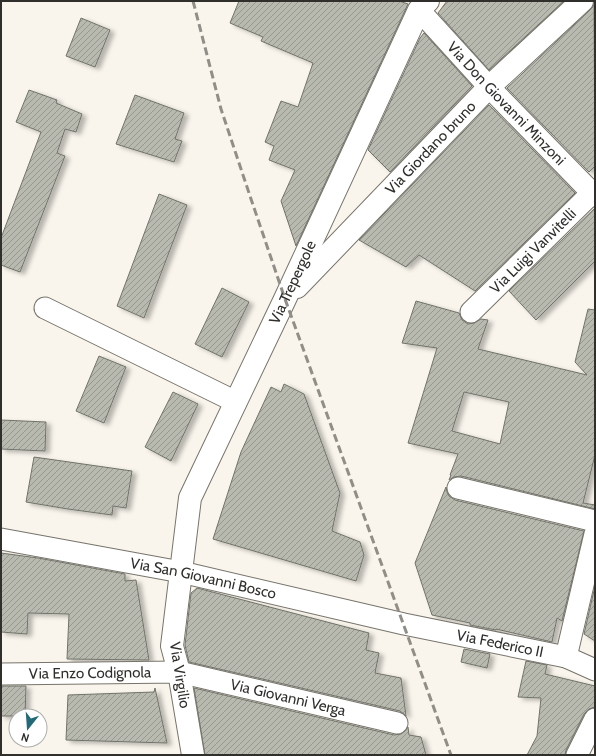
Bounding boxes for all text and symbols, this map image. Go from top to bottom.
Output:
street label: Via Don Giovanni Minzoni [443,38,569,169]
street label: Via Giordano bruno [382,97,480,198]
street label: Via Luigi Vanvitelli [486,205,580,297]
street label: Via Trepergole [265,237,320,327]
street label: Via San Giovanni Bosco [129,554,278,603]
street label: Via Federico II [455,626,545,661]
street label: Via Virgilio [166,640,194,710]
street label: Via Enzo Codignola [29,663,152,683]
street label: Via Giovanni Verga [229,675,348,720]
north arrow [8,708,48,748]
text: N [19,730,31,745]

